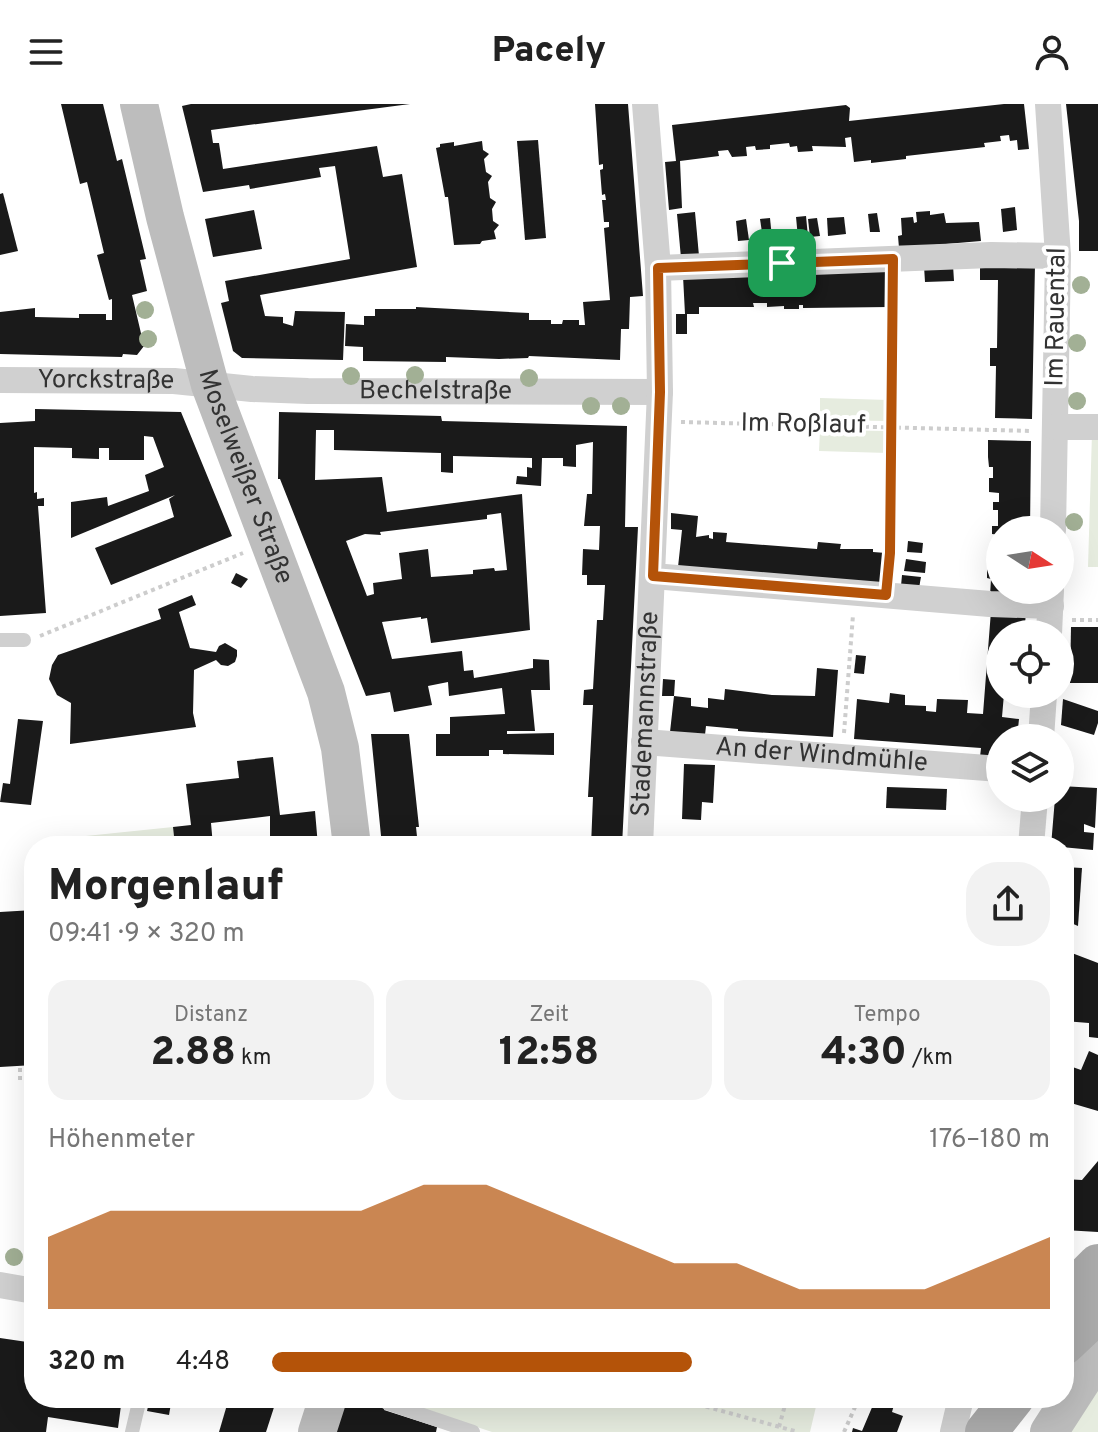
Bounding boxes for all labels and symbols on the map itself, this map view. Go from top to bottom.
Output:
pin [748,229,816,297]
street label: Im Rauental [1039,247,1075,387]
street label: Yorckstraße [38,364,174,398]
street label: Moselweißer Straße [190,366,300,589]
street label: Bechelstraße [359,375,512,408]
street label: Im Roßlauf [740,407,866,443]
north arrow [986,516,1074,604]
street label: Stademannstraße [625,610,667,818]
street label: An der Windmühle [714,731,929,780]

